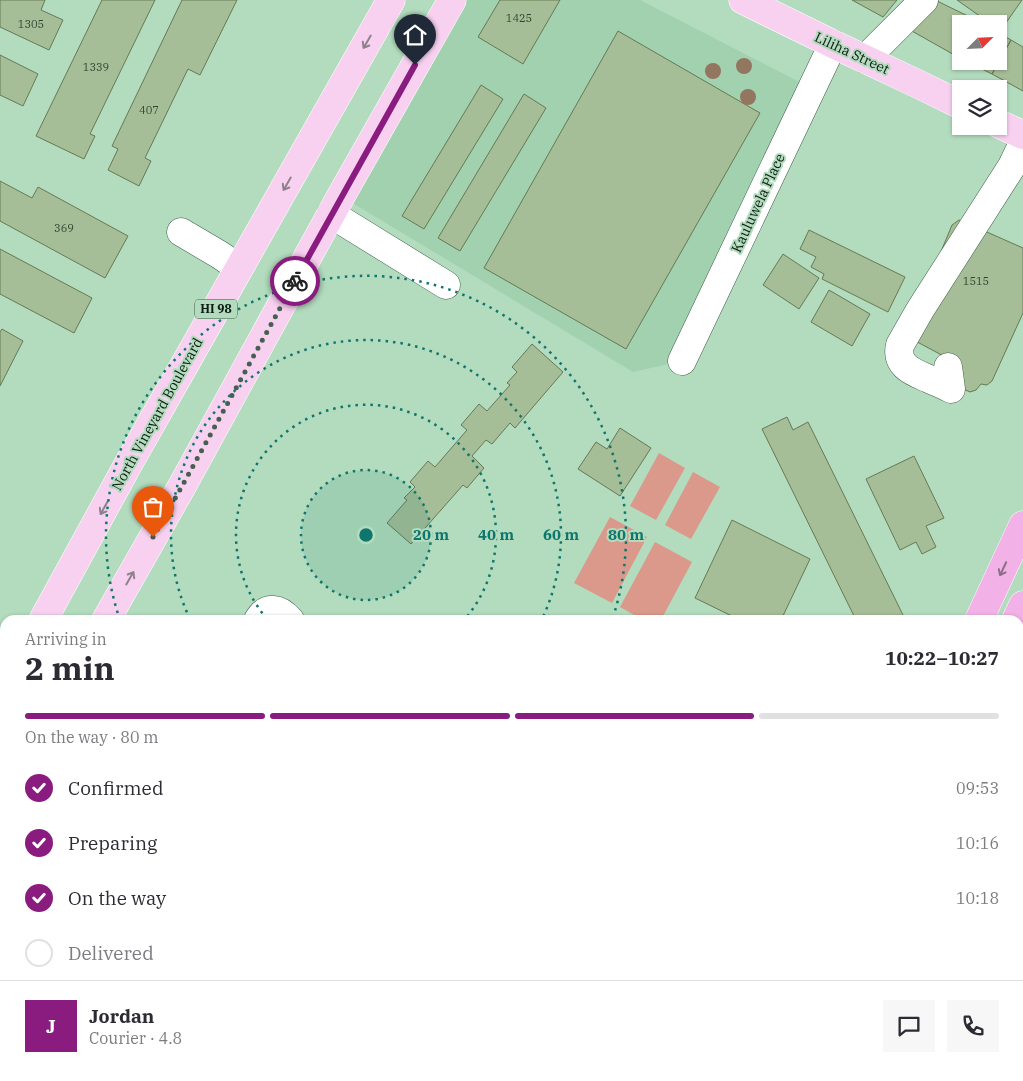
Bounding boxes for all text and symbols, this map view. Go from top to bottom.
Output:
house number: 1425 [506,11,532,25]
pin [394,14,436,65]
north arrow [952,15,1008,70]
map controls [952,15,1007,135]
house number: 1305 [18,17,44,31]
icon: home [401,21,429,49]
street label: Liliha Street [812,28,892,78]
one-way arrow [362,35,372,49]
house number: 1339 [83,60,109,74]
button: layers [952,80,1007,135]
house number: 407 [139,103,159,117]
street label: Kauluwela Place [727,151,789,255]
one-way arrow [282,176,292,191]
house number: 369 [54,221,74,235]
courier [270,256,320,306]
icon: bike [281,267,309,295]
house number: 1515 [963,274,989,288]
road number: HI 98 [195,300,237,318]
street label: North Vineyard Boulevard [107,334,207,494]
pin [132,486,174,537]
icon: bag [139,493,167,521]
one-way arrow [99,501,109,515]
text: 20 m [413,525,449,544]
text: 40 m [478,525,514,544]
text: 60 m [543,525,579,544]
text: 80 m [608,525,644,544]
centre of rings [357,526,375,544]
one-way arrow [998,561,1007,576]
one-way arrow [125,570,135,585]
text: Arriving in [25,629,107,649]
text: 10:22–10:27 [885,646,999,670]
text: 2 min [25,647,115,689]
text: On the way · 80 m [25,727,159,747]
icon: check [25,774,53,802]
text: Confirmed [68,776,163,800]
text: 09:53 [956,778,999,798]
icon: check [25,829,53,857]
text: Preparing [68,831,157,855]
text: 10:16 [956,833,999,853]
icon: check [25,884,53,912]
text: On the way [68,886,166,910]
text: 10:18 [956,888,999,908]
text: Delivered [68,941,154,965]
button: chat [883,1000,935,1052]
button: phone [947,1000,999,1052]
text: Jordan [89,1004,154,1028]
text: J [46,1014,56,1038]
text: Courier · 4.8 [89,1028,182,1048]

